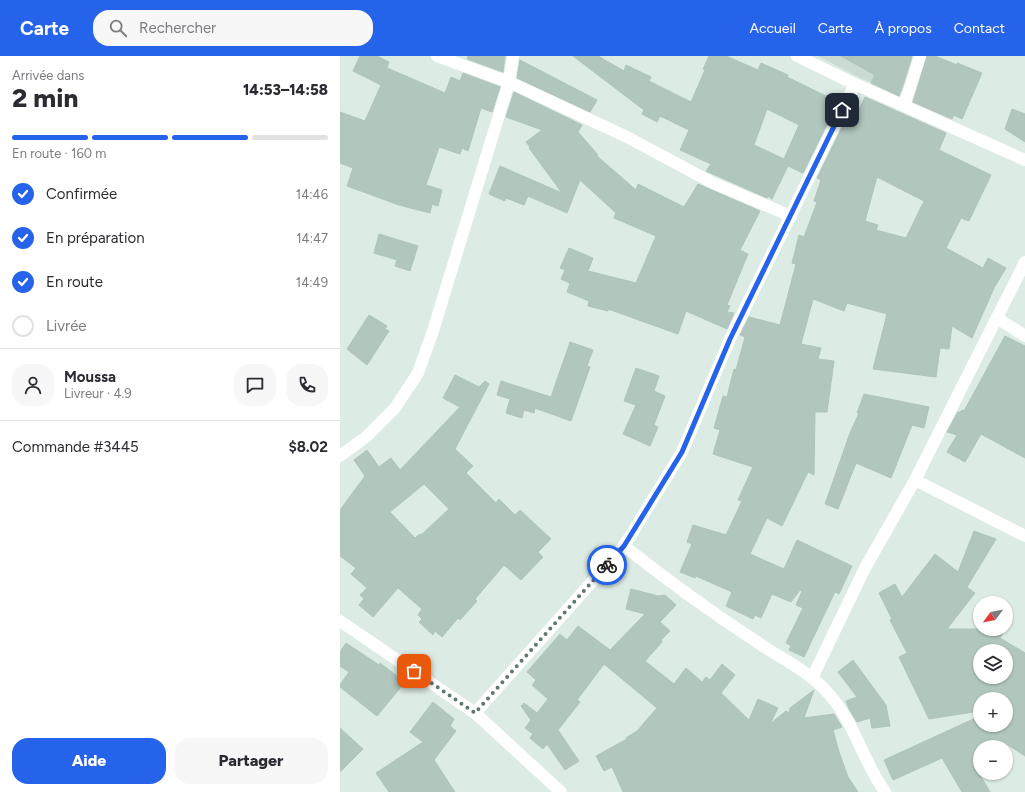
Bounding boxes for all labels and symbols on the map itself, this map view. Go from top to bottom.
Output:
pin [825,93,859,127]
courier [587,545,627,585]
north arrow [973,596,1013,636]
pin [397,654,431,688]

